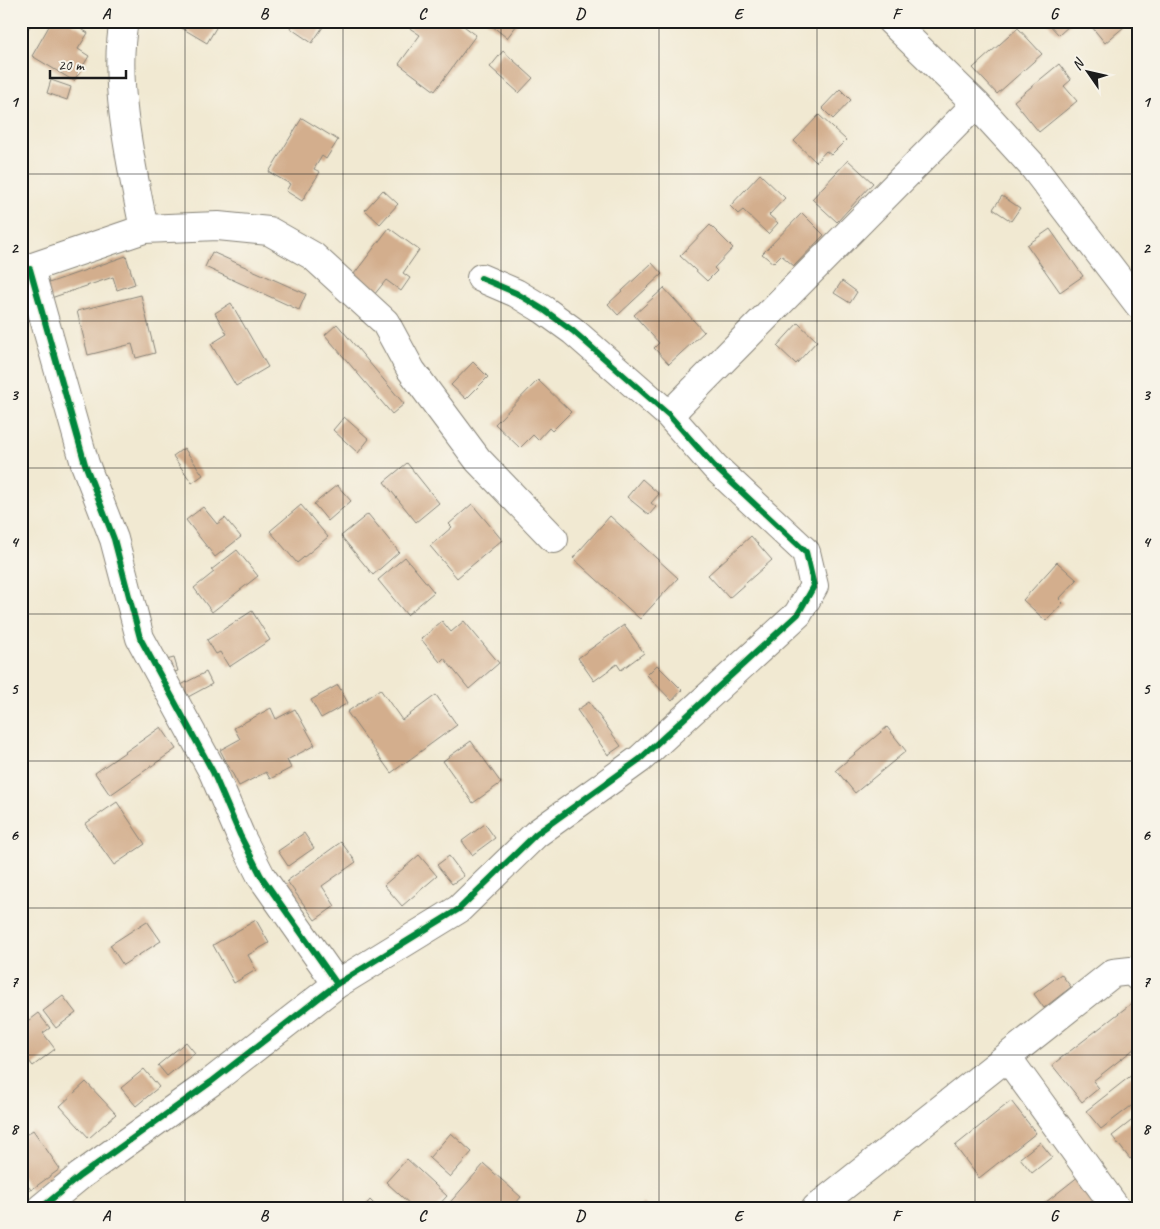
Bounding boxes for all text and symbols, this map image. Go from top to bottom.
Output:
text: A [102,4,112,24]
text: B [260,4,270,24]
text: C [418,4,428,24]
text: D [575,4,586,24]
text: E [734,4,745,24]
text: F [892,4,903,24]
text: G [1050,4,1060,24]
scale bar [50,48,126,80]
north arrow [1062,48,1112,98]
text: N [1068,55,1088,73]
text: 20 m [58,56,85,75]
text: 1 [10,92,19,112]
text: 1 [1142,92,1151,112]
text: 2 [10,238,19,258]
text: 2 [1142,238,1151,258]
text: 3 [10,385,19,405]
text: 3 [1142,385,1151,405]
text: 4 [10,532,19,552]
text: 4 [1142,532,1151,552]
text: 5 [11,679,20,699]
text: 5 [1143,679,1152,699]
text: 6 [10,825,19,845]
text: 6 [1142,825,1151,845]
text: 7 [10,972,19,992]
text: 7 [1142,972,1151,992]
text: 8 [10,1119,19,1139]
text: 8 [1142,1119,1151,1139]
text: A [102,1206,112,1226]
text: B [260,1206,270,1226]
text: C [418,1206,428,1226]
text: D [575,1206,586,1226]
text: E [734,1206,745,1226]
text: F [892,1206,903,1226]
text: G [1050,1206,1060,1226]

